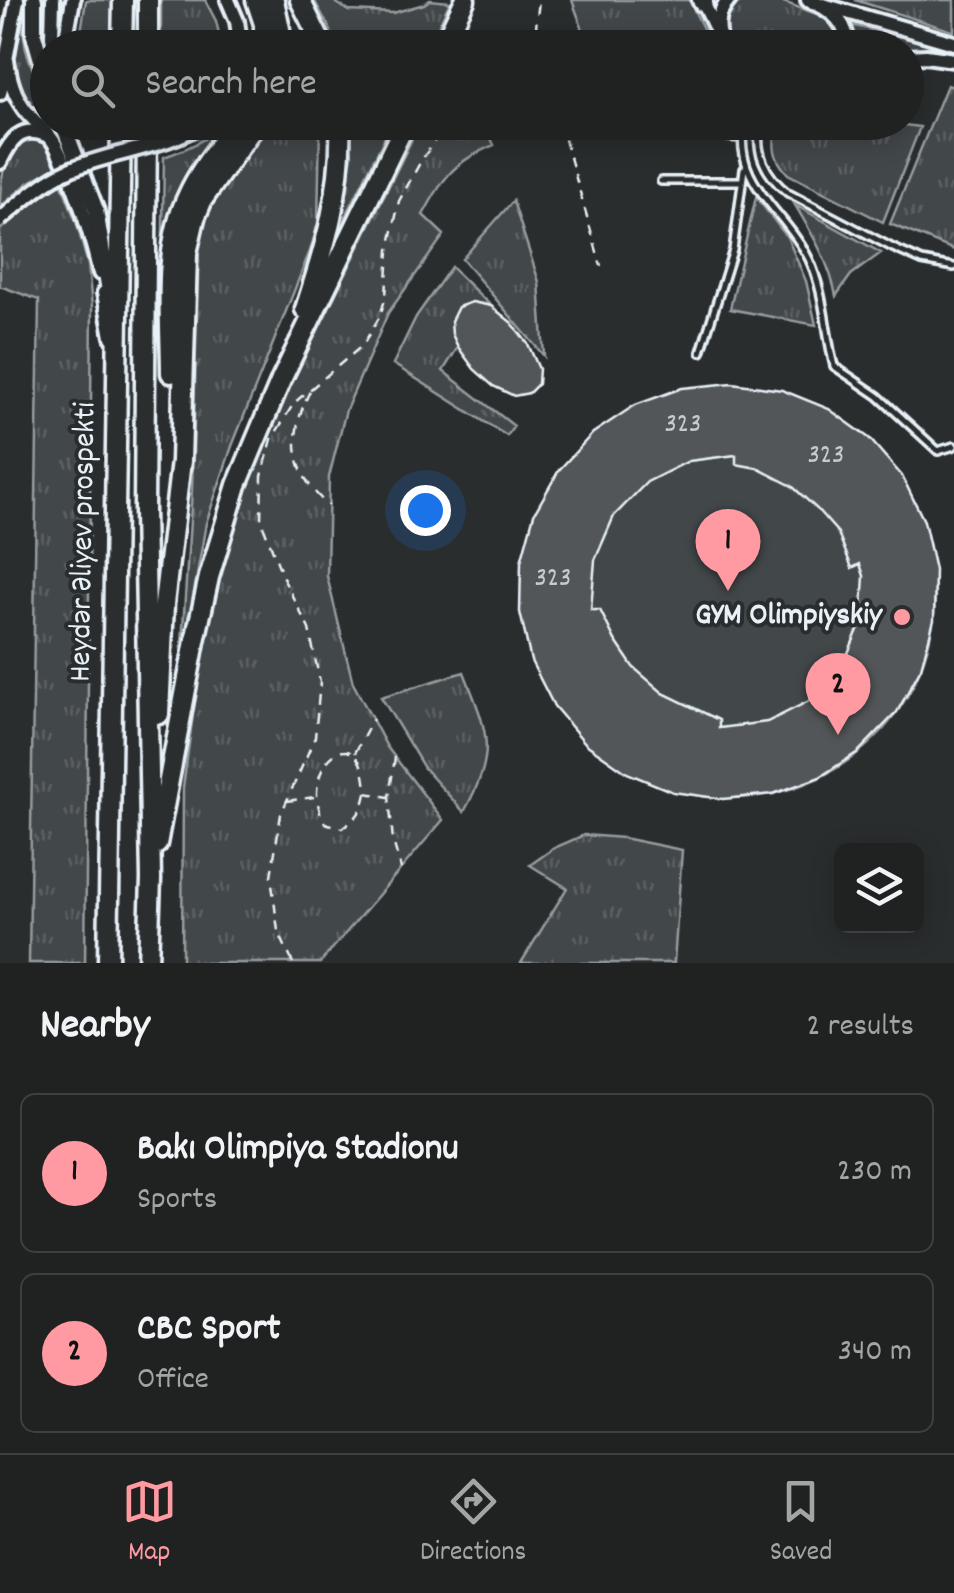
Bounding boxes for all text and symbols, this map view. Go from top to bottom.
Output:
search box [30,30,924,140]
icon: search [65,58,120,113]
text: Search here [145,58,317,113]
street label: Heydər Əliyev prospekti [60,401,110,682]
house number: 323 [664,406,702,446]
house number: 323 [807,437,845,477]
your location [400,485,451,536]
pin: 1 [696,508,760,591]
house number: 323 [534,560,572,600]
place label: GYM Olimpiyskiy [695,594,883,640]
marker: GYM Olimpiyskiy [891,606,913,628]
pin: 2 [806,652,870,735]
map controls [834,843,924,933]
button: layers [834,843,924,933]
text: Nearby [40,998,150,1058]
text: 2 results [807,1005,914,1051]
text: Bakı Olimpiya Stadionu [137,1123,459,1178]
text: 1 [71,1150,78,1196]
text: 230 m [837,1150,912,1196]
text: Sports [137,1178,217,1224]
text: CBC Sport [137,1303,281,1358]
text: 2 [68,1330,81,1376]
text: 340 m [838,1330,912,1376]
text: Office [137,1358,209,1404]
tab: Map [122,1474,177,1574]
tab: Directions [420,1474,526,1574]
tab: Saved [770,1474,832,1574]

